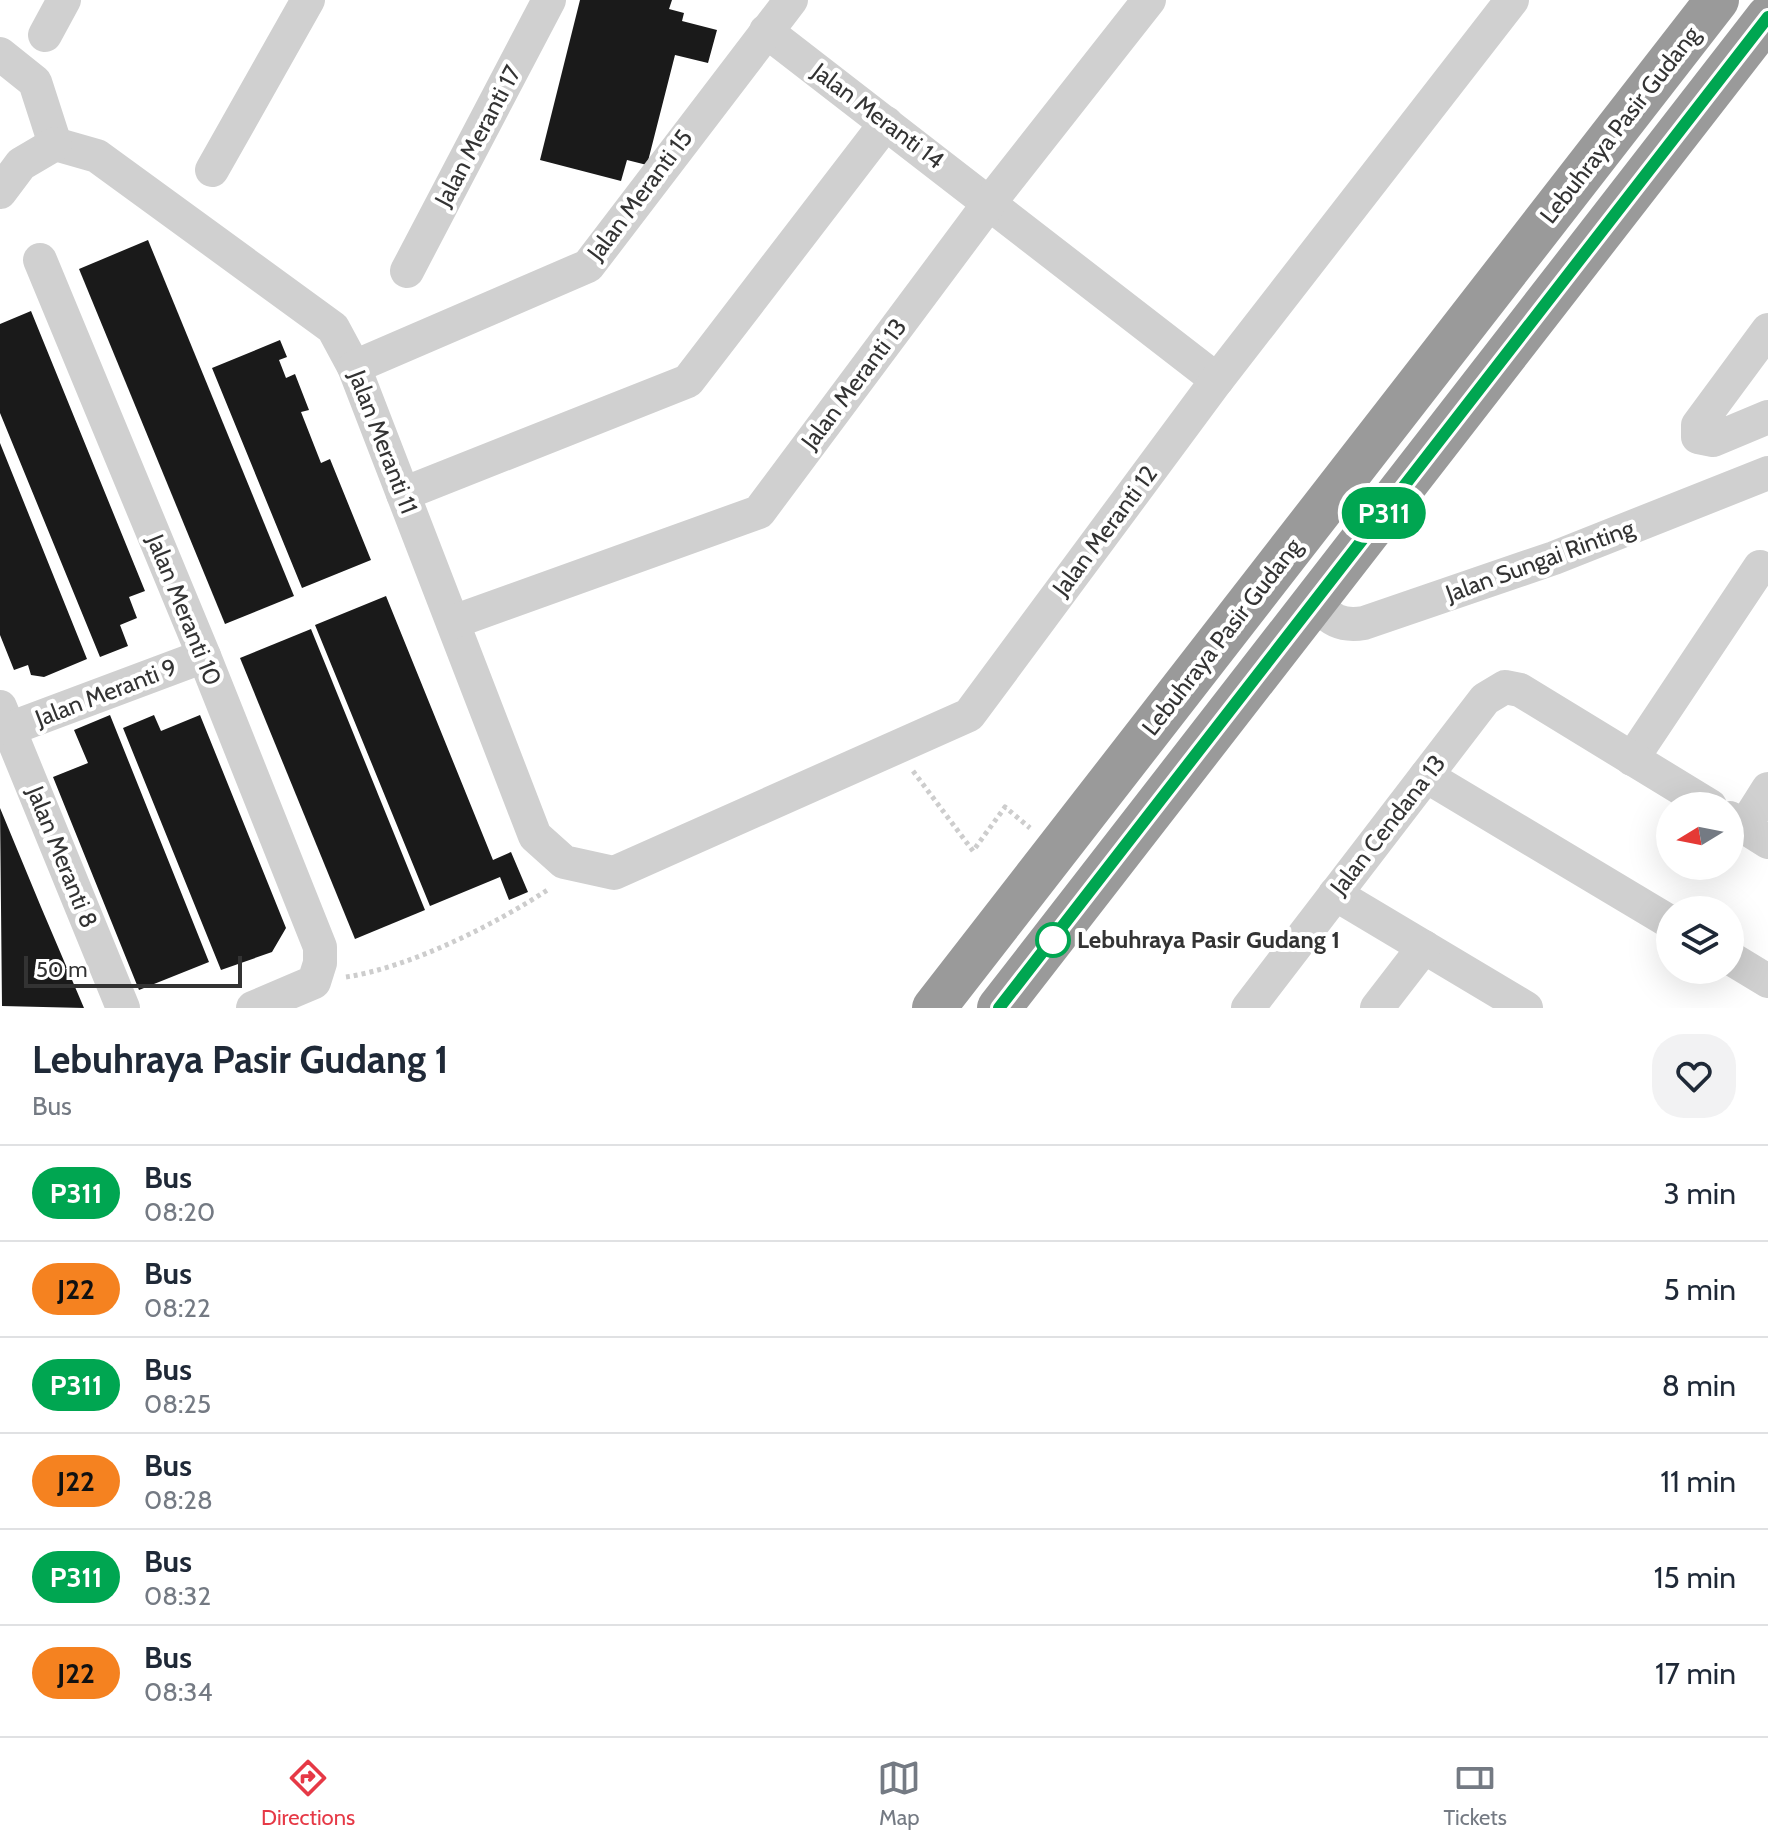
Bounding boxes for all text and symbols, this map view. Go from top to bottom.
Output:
street label: Lebuhraya Pasir Gudang [1534,20,1706,229]
street label: Jalan Meranti 14 [806,56,950,175]
street label: Jalan Meranti 17 [428,60,527,212]
street label: Jalan Meranti 15 [580,124,698,267]
street label: Jalan Meranti 13 [794,313,912,456]
street label: Jalan Meranti 11 [342,365,424,518]
street label: Jalan Meranti 12 [1045,460,1163,603]
line badge: P311 [1328,487,1440,539]
text: P311 [1358,496,1410,530]
street label: Jalan Sungai Rinting [1441,513,1639,608]
street label: Jalan Meranti 10 [141,529,228,690]
street label: Lebuhraya Pasir Gudang [1136,532,1308,741]
street label: Jalan Meranti 9 [30,652,181,733]
street label: Jalan Cendana 13 [1323,749,1451,901]
street label: Jalan Meranti 8 [21,781,104,932]
north arrow [1656,792,1744,880]
map controls [1656,792,1744,984]
button: layers [1656,896,1744,984]
marker: Lebuhraya Pasir Gudang 1 [1036,923,1070,957]
place label: Lebuhraya Pasir Gudang 1 [1077,925,1340,954]
scale bar [24,952,242,988]
text: 50 m [36,956,88,983]
button: heart [1652,1034,1736,1118]
text: Lebuhraya Pasir Gudang 1 [32,1036,449,1083]
text: Bus [32,1090,72,1122]
text: Bus [144,1159,192,1196]
text: 3 min [1664,1175,1736,1212]
text: P311 [50,1176,102,1210]
text: 08:20 [144,1196,215,1228]
text: Bus [144,1255,192,1292]
text: 5 min [1664,1271,1736,1308]
text: J22 [57,1272,95,1306]
text: 08:22 [144,1292,211,1324]
text: Bus [144,1351,192,1388]
text: 8 min [1662,1367,1736,1404]
text: P311 [50,1368,102,1402]
text: 08:25 [144,1388,211,1420]
text: Bus [144,1447,192,1484]
text: 11 min [1660,1463,1736,1500]
text: J22 [57,1464,95,1498]
text: 08:28 [144,1484,213,1516]
text: Bus [144,1543,192,1580]
text: 15 min [1654,1559,1736,1596]
text: P311 [50,1560,102,1594]
text: 08:32 [144,1580,211,1612]
text: Bus [144,1639,192,1676]
text: 17 min [1655,1655,1736,1692]
text: J22 [57,1656,95,1690]
text: 08:34 [144,1676,212,1708]
tab: Directions [261,1756,355,1831]
tab: Map [877,1756,921,1831]
tab: Tickets [1444,1756,1507,1831]

